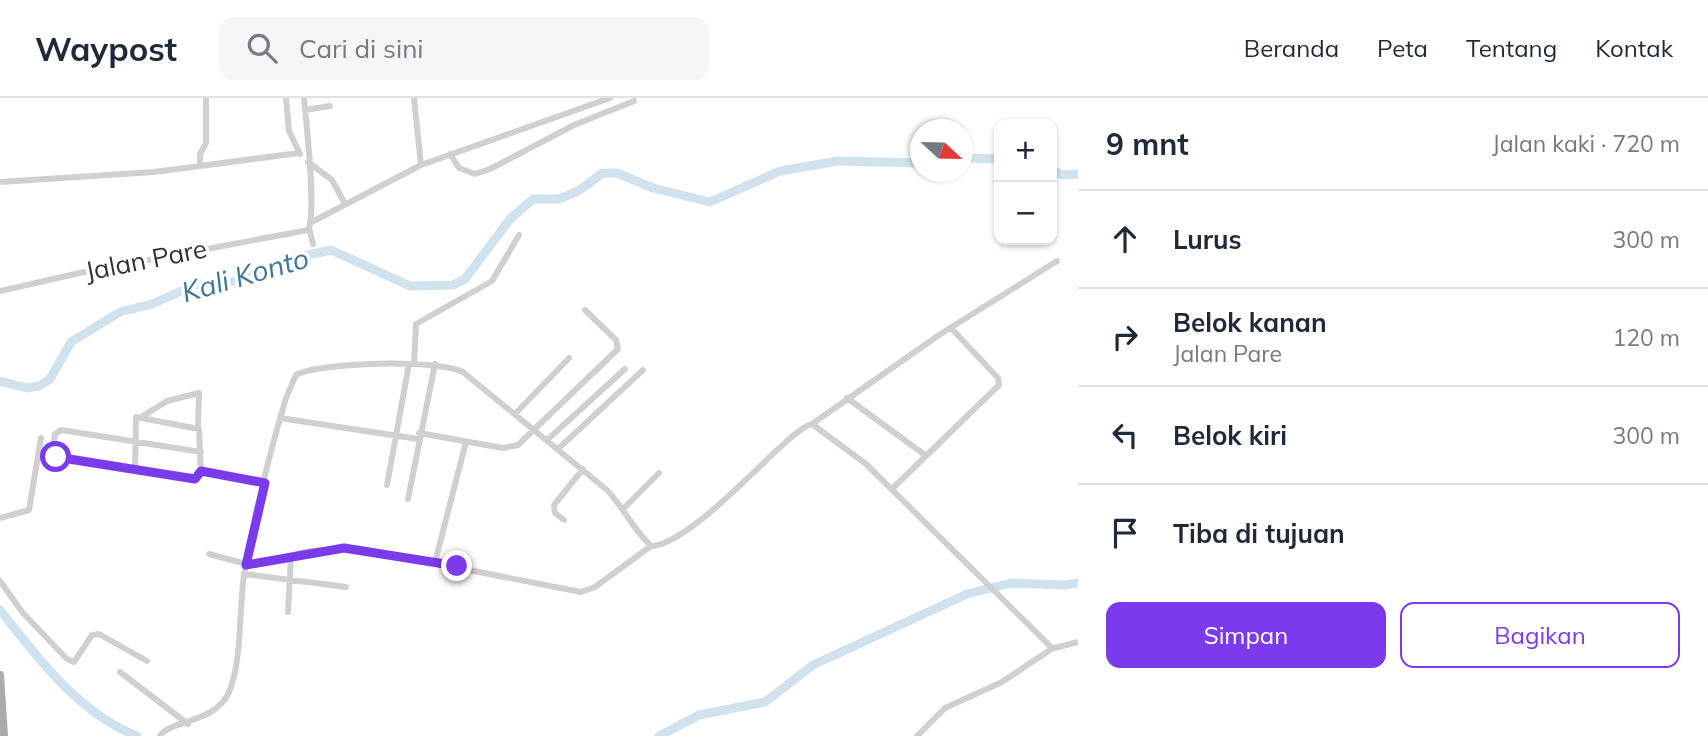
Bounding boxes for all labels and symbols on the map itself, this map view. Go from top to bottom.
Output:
north arrow [910,119,973,182]
street label: Jalan Pare [82,232,210,287]
water label: Kali Konto [177,240,312,309]
route start [40,441,71,472]
route end [441,550,472,581]

